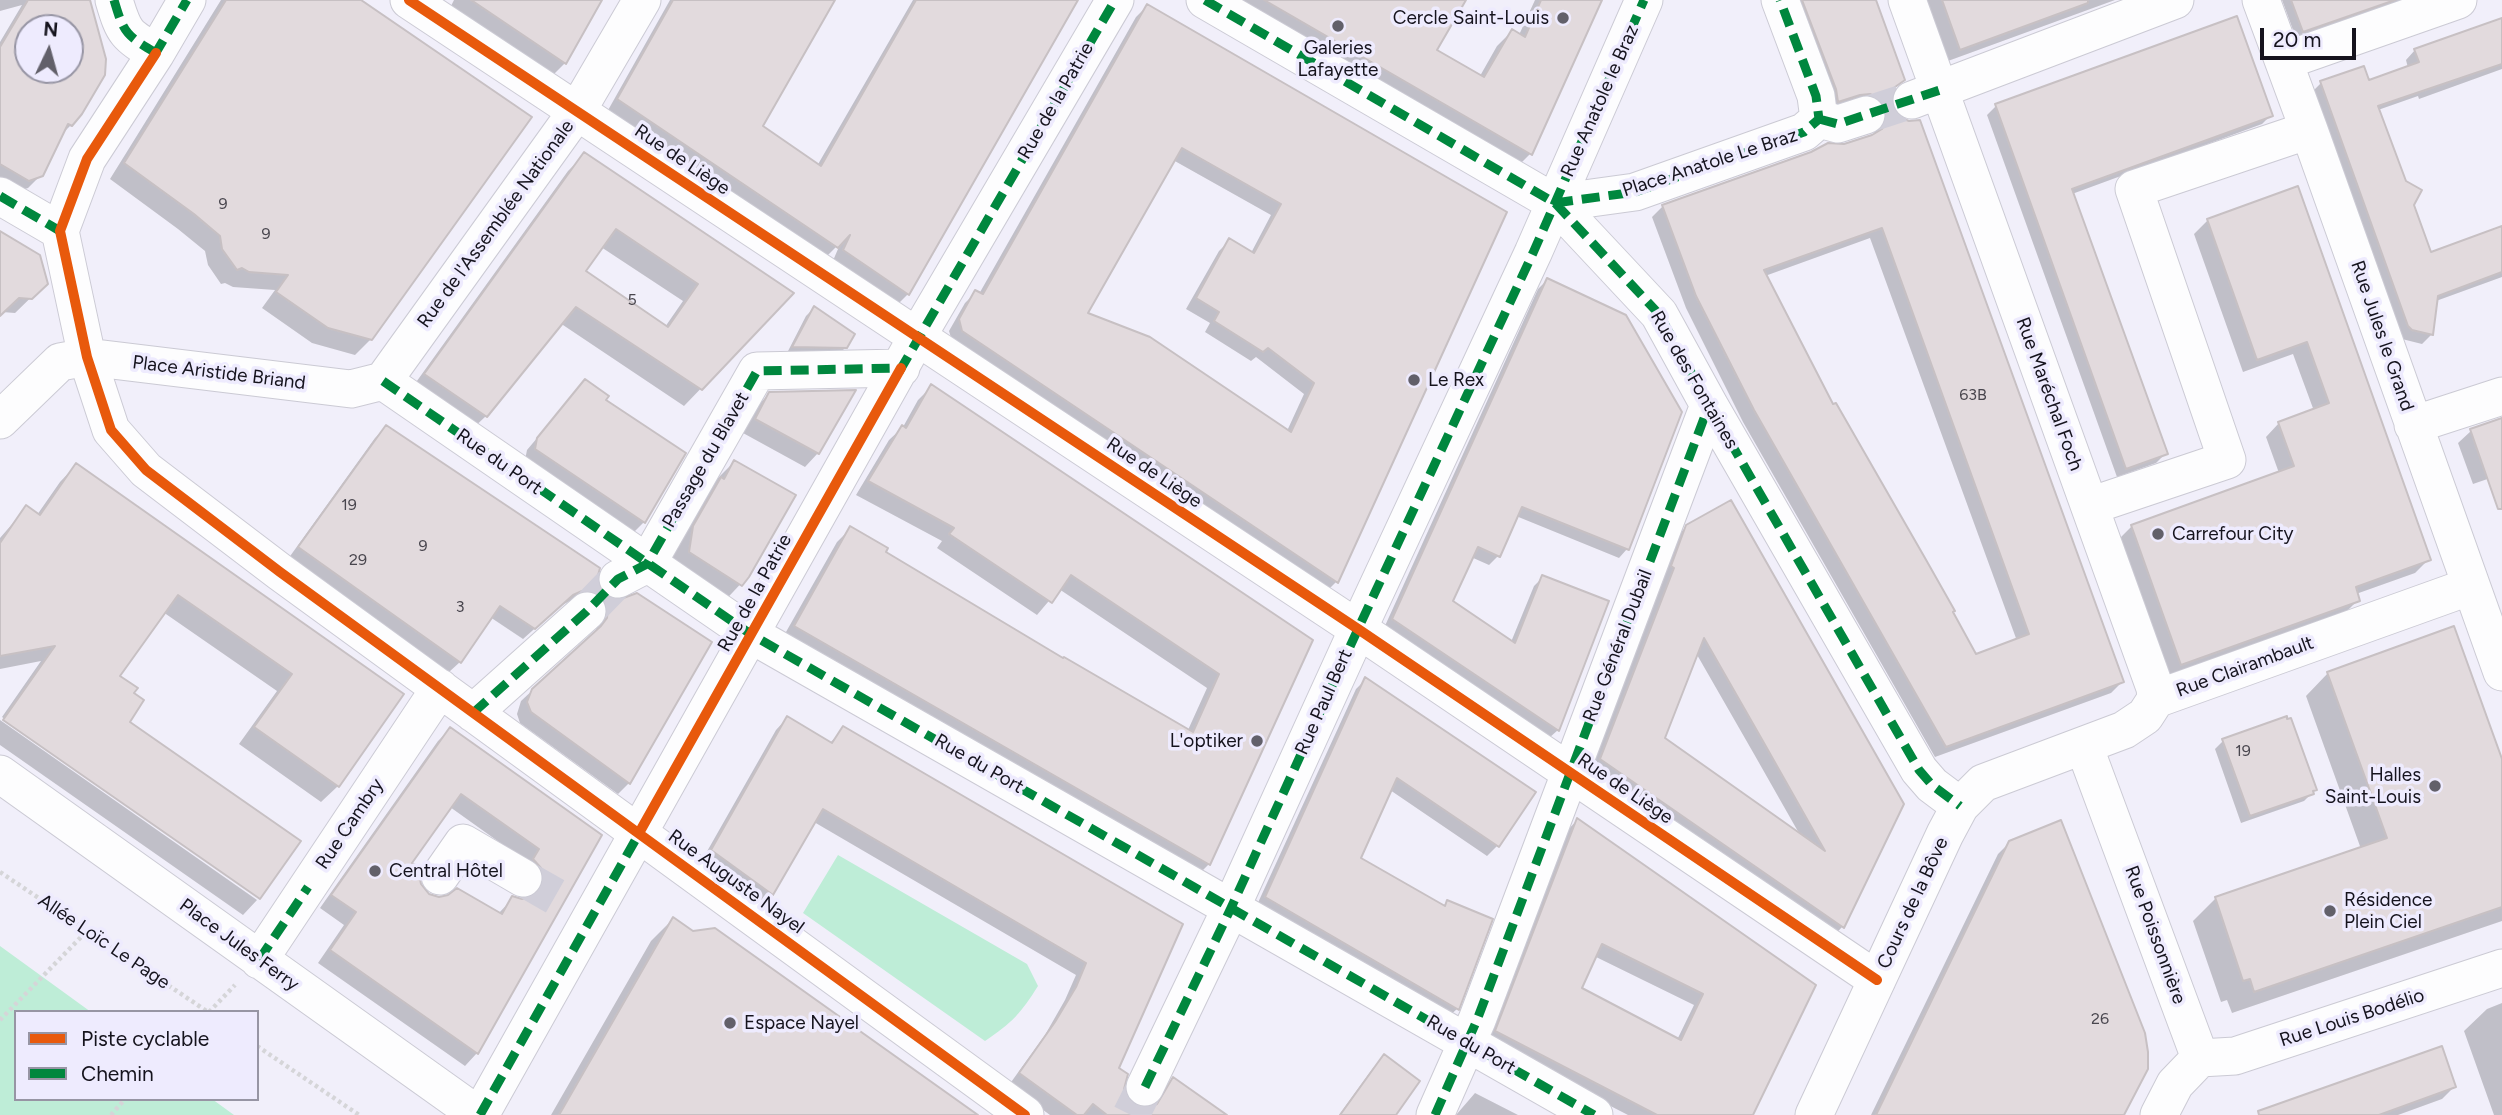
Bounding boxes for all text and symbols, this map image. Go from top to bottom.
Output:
place label: Cercle Saint-Louis [1393,7,1549,29]
marker: Cercle Saint-Louis [1555,10,1571,26]
north arrow [14,14,84,84]
scale bar [2264,14,2360,58]
text: N [42,17,59,42]
marker: Galeries Lafayette [1330,18,1346,34]
street label: Rue Anatole le Braz [1556,21,1644,181]
text: 20 m [2273,27,2321,52]
place label: Galeries Lafayette [1298,37,1378,81]
street label: Rue de la Patrie [1013,38,1099,164]
street label: Rue de l'Assemblée Nationale [413,116,579,332]
street label: Rue de Liège [630,120,734,200]
street label: Place Anatole Le Braz [1620,124,1800,202]
house number: 9 [218,194,228,214]
house number: 9 [261,224,271,244]
street label: Rue Jules le Grand [2346,258,2418,414]
house number: 5 [627,290,637,310]
street label: Rue des Fontaines [1645,307,1743,453]
street label: Rue Maréchal Foch [2011,314,2087,474]
street label: Place Aristide Briand [131,351,307,395]
place label: Le Rex [1428,369,1484,391]
marker: Le Rex [1406,372,1422,388]
house number: 63B [1959,385,1987,405]
street label: Passage du Blavet [658,388,754,532]
street label: Rue du Port [452,424,546,500]
street label: Rue de Liège [1102,433,1206,513]
house number: 19 [341,495,357,515]
place label: Carrefour City [2172,523,2294,545]
marker: Carrefour City [2150,526,2166,542]
street label: Rue de la Patrie [713,530,797,656]
house number: 9 [418,536,428,556]
house number: 29 [349,550,367,570]
street label: Rue Général Dubail [1578,567,1658,725]
house number: 3 [456,597,464,617]
street label: Rue Clairambault [2173,632,2317,702]
street label: Rue Paul Bert [1291,646,1357,758]
street label: Rue du Port [930,729,1028,799]
place label: L'optiker [1170,730,1243,752]
marker: L'optiker [1249,733,1265,749]
house number: 19 [2235,741,2251,761]
street label: Rue de Liège [1573,749,1677,829]
place label: Halles Saint-Louis [2325,764,2421,808]
street label: Rue Cambry [311,774,389,874]
marker: Halles Saint-Louis [2427,778,2443,794]
street label: Rue Auguste Nayel [664,825,808,939]
street label: Cours de la Bôve [1873,834,1953,972]
place label: Central Hôtel [389,860,503,882]
marker: Central Hôtel [367,863,383,879]
street label: Rue Poissonnière [2119,863,2191,1007]
place label: Résidence Plein Ciel [2344,889,2432,933]
street label: Allée Loïc Le Page [34,890,174,994]
street label: Place Jules Ferry [175,894,303,996]
marker: Résidence Plein Ciel [2322,903,2338,919]
street label: Rue Louis Bodélio [2277,984,2427,1052]
house number: 26 [2091,1009,2109,1029]
legend [14,1010,259,1101]
street label: Rue du Port [1422,1010,1520,1080]
place label: Espace Nayel [744,1012,859,1034]
marker: Espace Nayel [722,1015,738,1031]
text: Piste cyclable [81,1026,209,1051]
text: Chemin [81,1061,154,1086]

